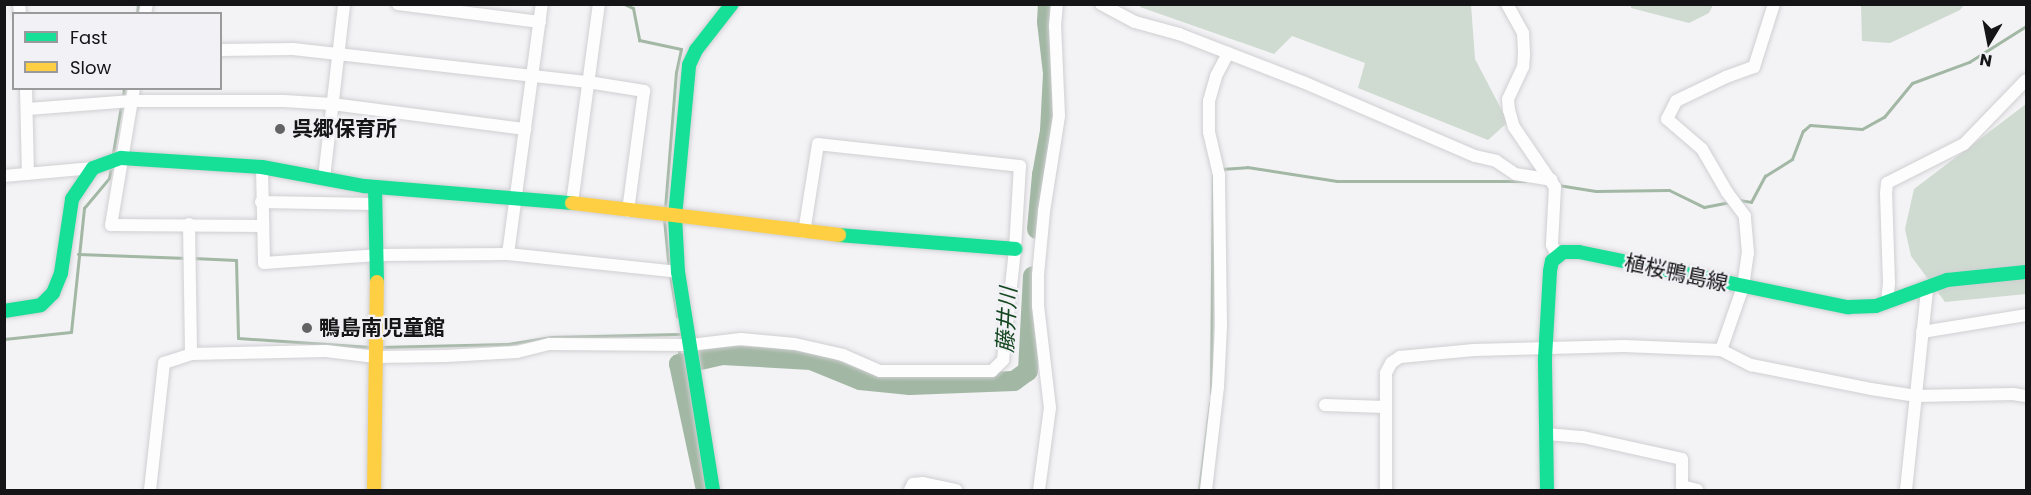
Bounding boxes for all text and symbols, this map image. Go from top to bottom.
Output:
legend [12,12,222,90]
north arrow [1959,12,2019,72]
text: Fast [70,25,107,50]
text: N [1978,48,1994,73]
text: Slow [70,55,111,80]
place label: 呉郷保育所 [292,116,397,142]
marker: 呉郷保育所 [273,122,287,136]
street label: 植桜鴨島線 [1622,250,1730,296]
water label: 藤井川 [992,286,1022,354]
place label: 鴨島南児童館 [319,315,445,341]
marker: 鴨島南児童館 [300,321,314,335]

